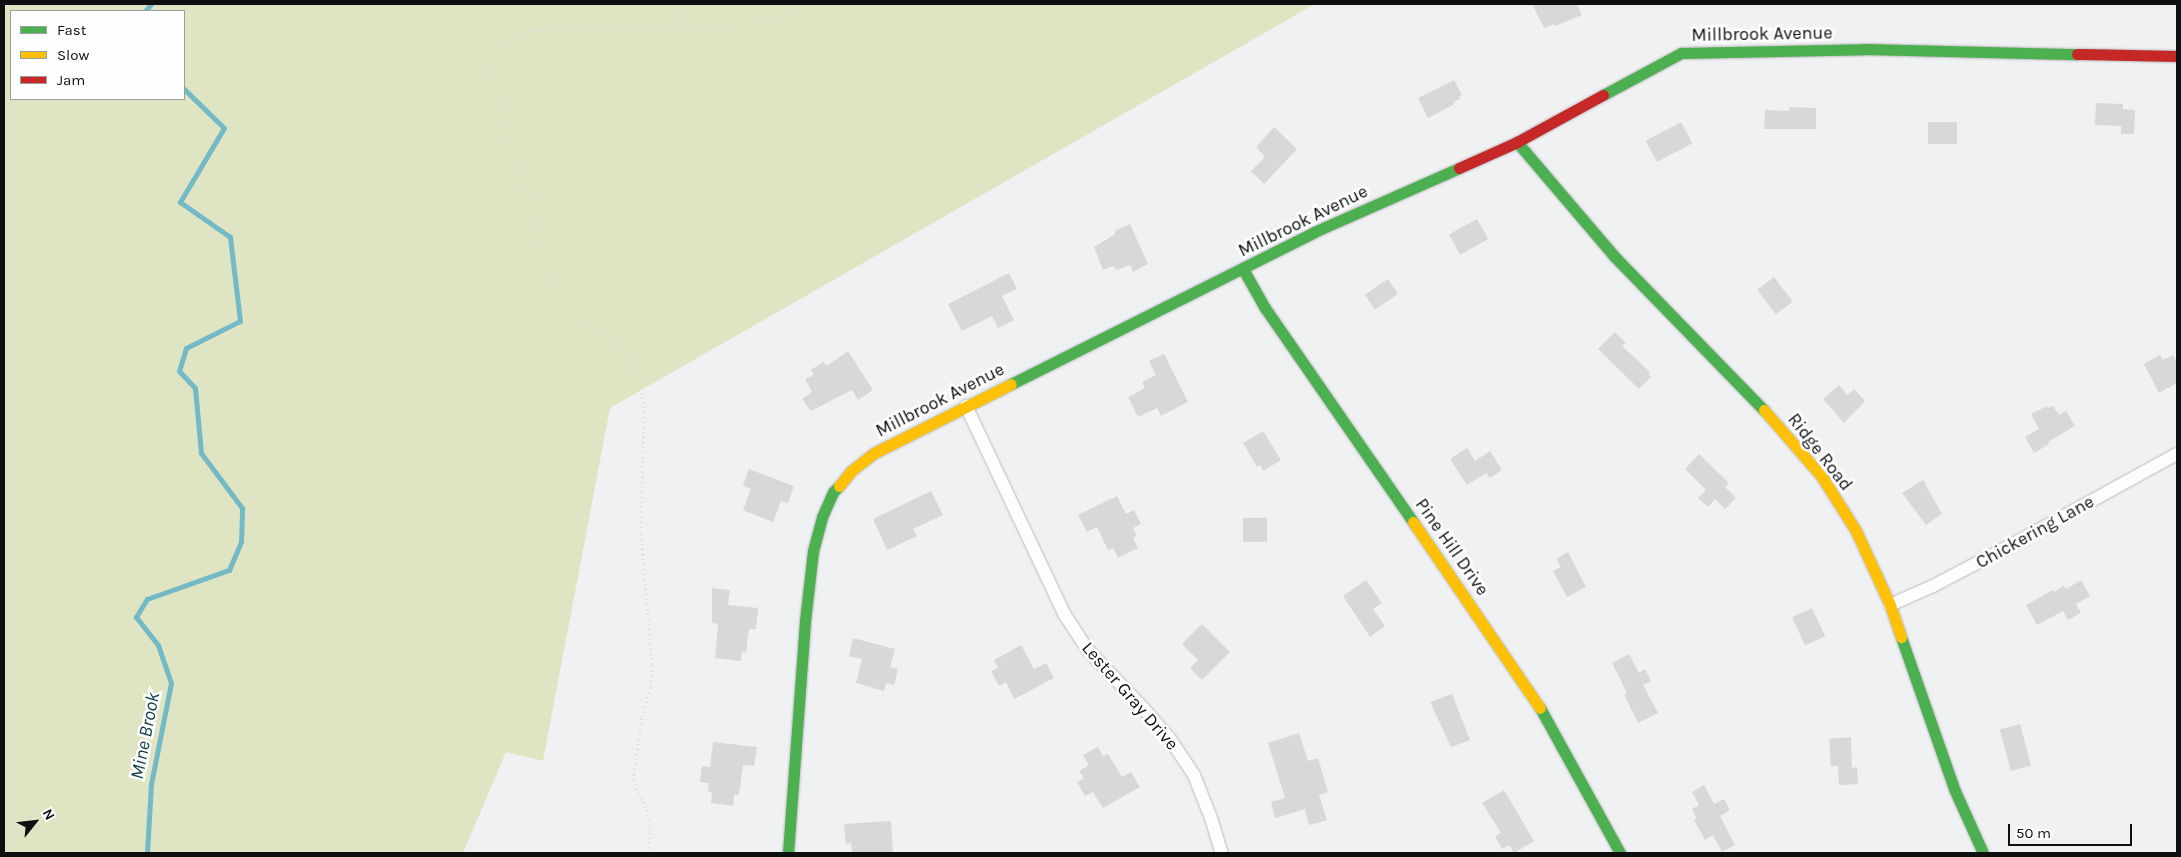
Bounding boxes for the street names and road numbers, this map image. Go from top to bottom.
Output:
street label: Millbrook Avenue [1691,22,1833,46]
street label: Millbrook Avenue [1235,180,1371,262]
street label: Millbrook Avenue [872,358,1008,442]
street label: Ridge Road [1783,409,1857,495]
street label: Chickering Lane [1972,491,2098,573]
street label: Pine Hill Drive [1411,494,1493,600]
street label: Lester Gray Drive [1077,637,1183,755]

